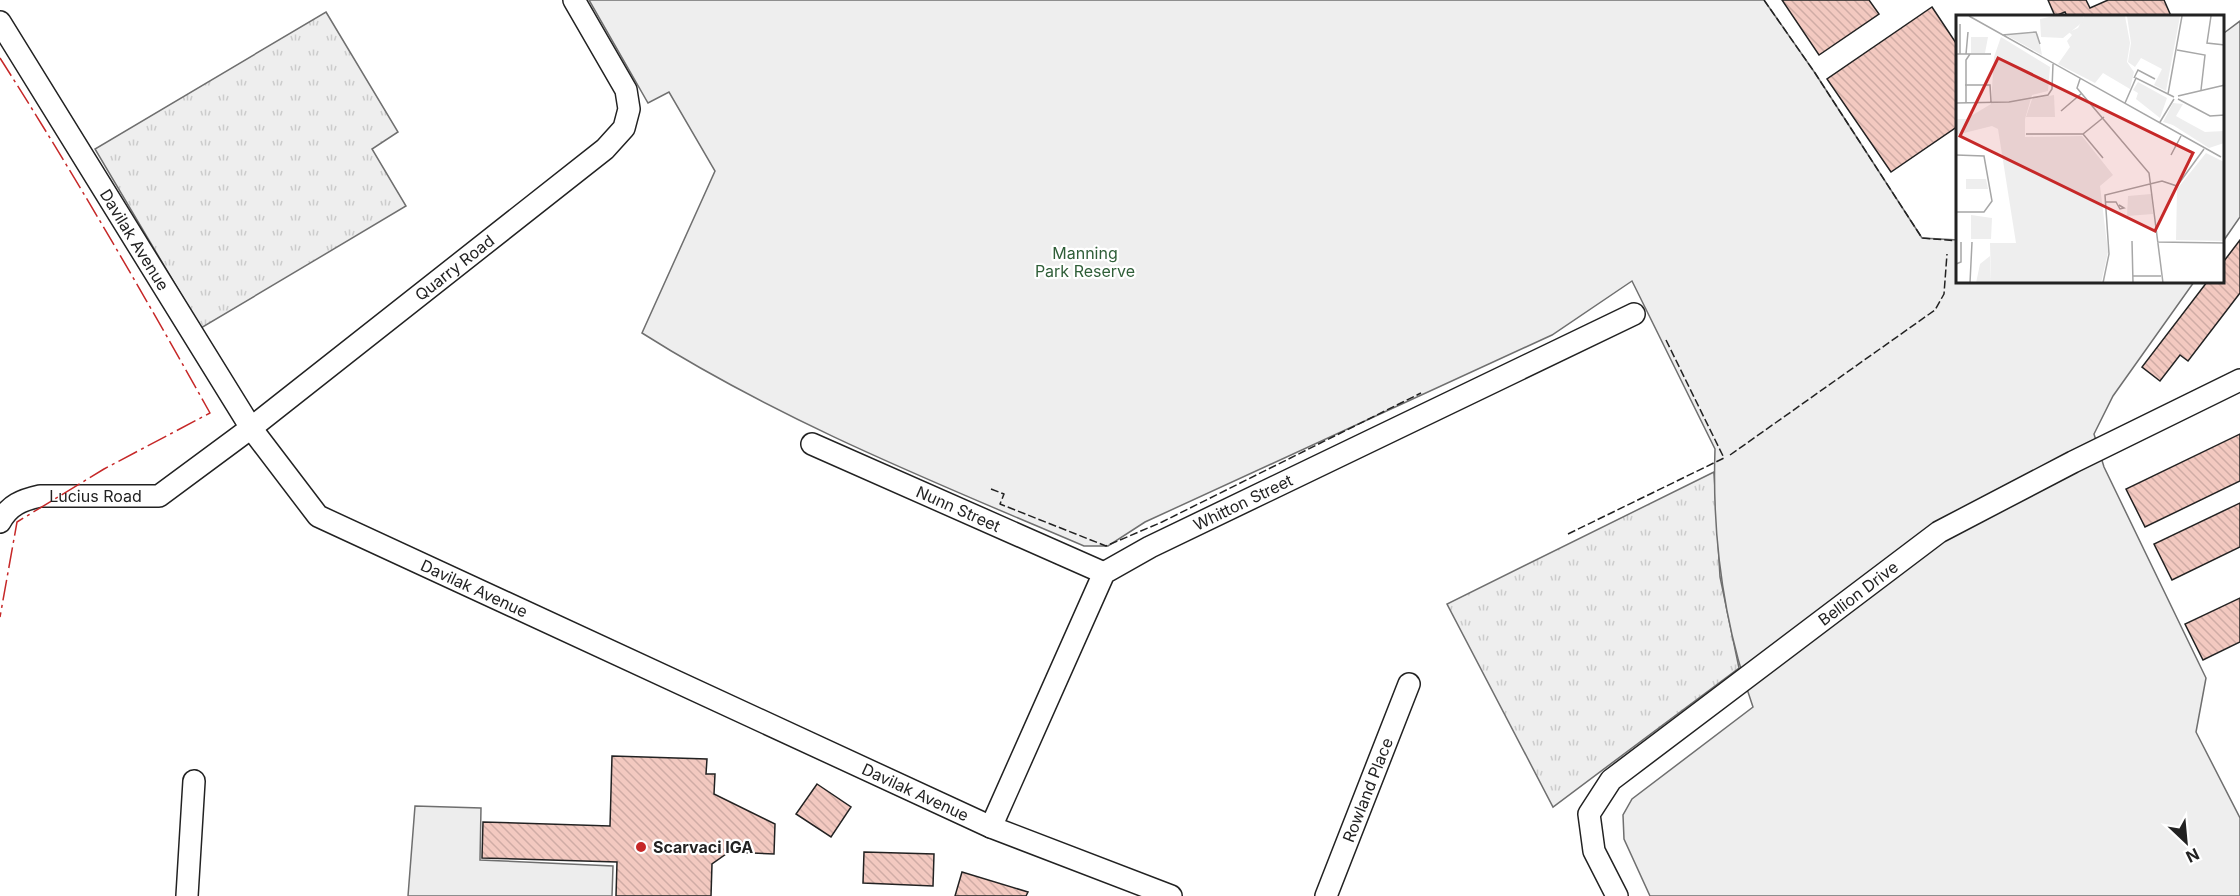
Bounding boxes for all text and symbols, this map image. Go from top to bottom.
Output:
inset map [1956,15,2225,284]
street label: Davilak Avenue [96,185,173,294]
street label: Quarry Road [411,230,498,305]
park label: Manning Park Reserve [1035,243,1135,281]
street label: Whitton Street [1190,470,1296,535]
street label: Nunn Street [913,481,1004,536]
street label: Lucius Road [49,486,142,506]
street label: Davilak Avenue [418,555,531,621]
street label: Bellion Drive [1814,557,1902,630]
street label: Rowland Place [1338,735,1397,845]
street label: Davilak Avenue [859,759,972,825]
north arrow [2156,812,2216,872]
place label: Scarvaci IGA [653,837,753,857]
marker: Scarvaci IGA [634,840,648,854]
text: N [2183,844,2202,867]

